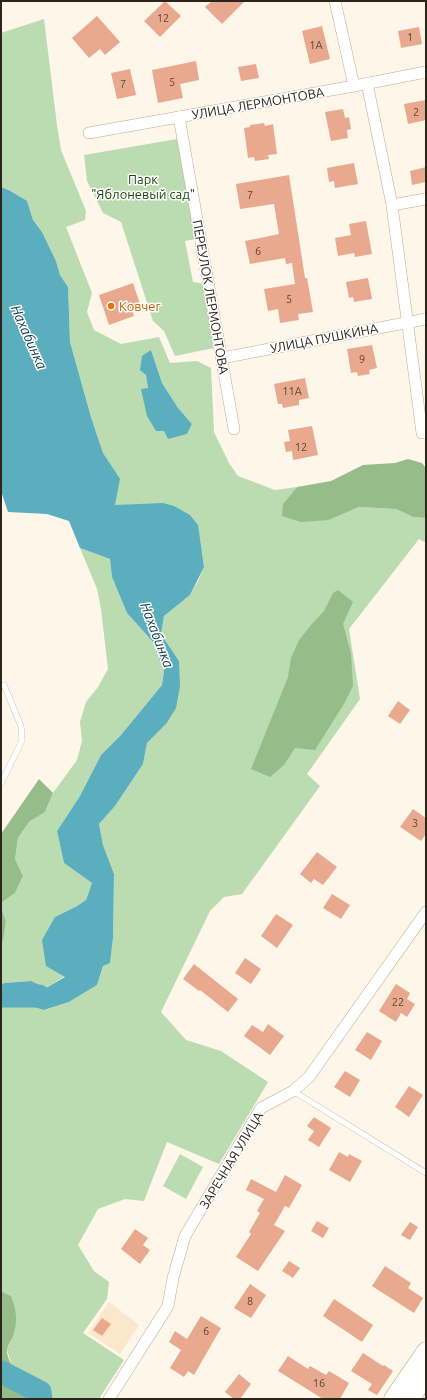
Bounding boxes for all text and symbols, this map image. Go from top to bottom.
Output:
house number: 12 [157,12,169,24]
house number: 1 [407,31,413,43]
house number: 1А [309,39,324,51]
house number: 5 [169,76,175,88]
house number: 7 [120,78,126,90]
street label: УЛИЦА ЛЕРМОНТОВА [191,84,326,122]
house number: 2 [413,106,419,118]
park label: Парк "Яблоневый сад" [91,172,195,201]
house number: 7 [247,189,253,201]
street label: ПЕРЕУЛОК ЛЕРМОНТОВА [191,219,232,376]
house number: 6 [255,245,261,257]
house number: 5 [286,293,292,305]
place label: Ковчег [119,299,162,313]
marker: Ковчег [106,301,116,311]
water label: Нахабинка [8,302,50,372]
street label: УЛИЦА ПУШКИНА [269,321,380,355]
house number: 9 [359,353,365,365]
house number: 11А [282,385,303,397]
house number: 12 [295,441,307,453]
water label: Нахабинка [137,600,177,670]
house number: 3 [412,817,418,829]
house number: 22 [392,996,404,1008]
street label: ЗАРЕЧНАЯ УЛИЦА [197,1109,266,1211]
house number: 8 [247,1295,253,1307]
house number: 6 [203,1325,209,1337]
house number: 16 [313,1377,325,1389]

